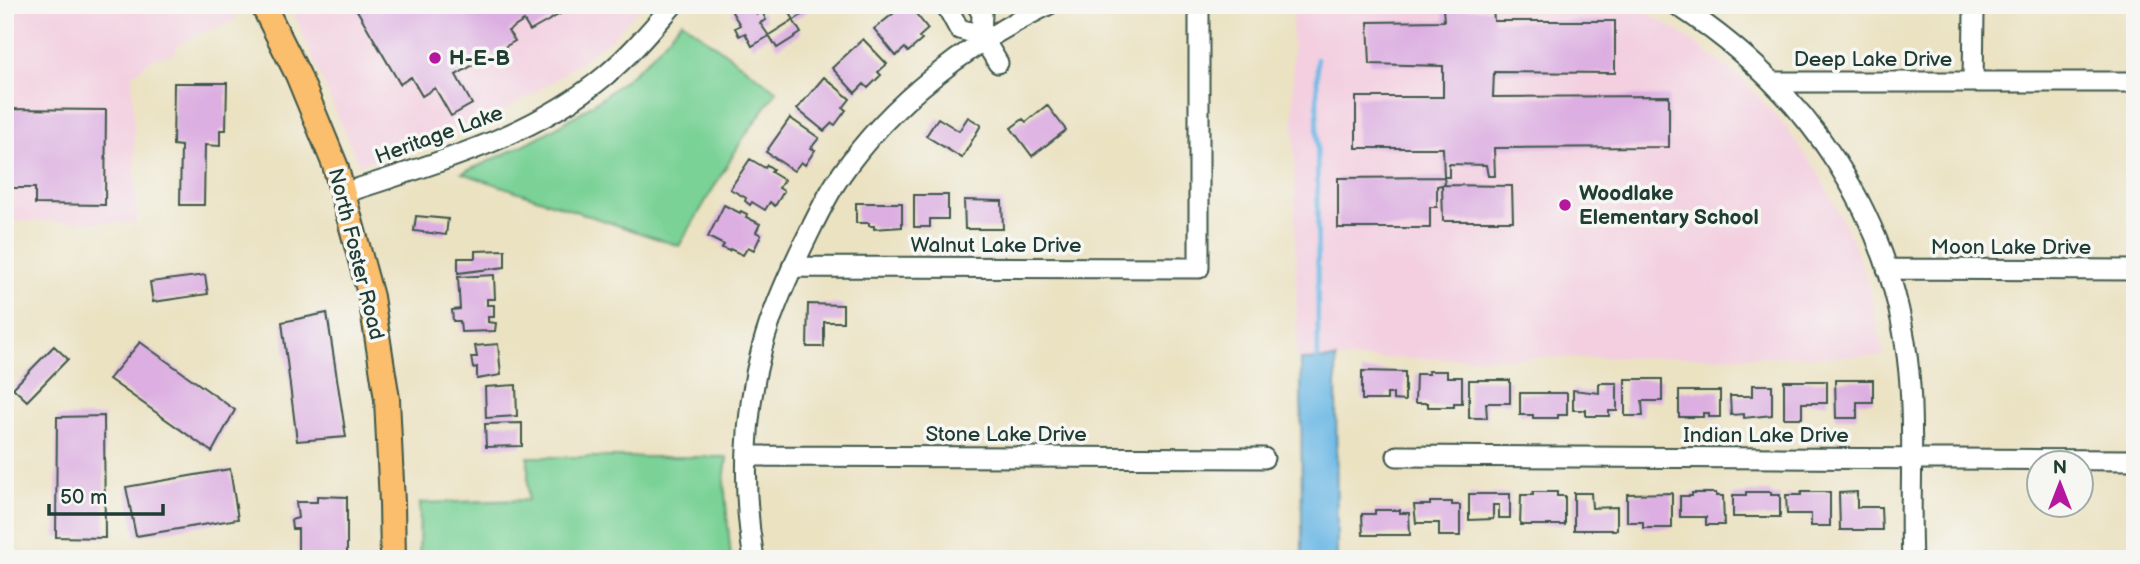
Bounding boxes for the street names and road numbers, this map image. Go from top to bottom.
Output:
street label: Deep Lake Drive [1794,47,1952,72]
street label: Heritage Lake [372,100,506,170]
street label: North Foster Road [323,166,389,342]
street label: Walnut Lake Drive [911,233,1081,258]
street label: Moon Lake Drive [1931,235,2091,260]
street label: Stone Lake Drive [925,422,1087,447]
street label: Indian Lake Drive [1683,423,1849,448]

